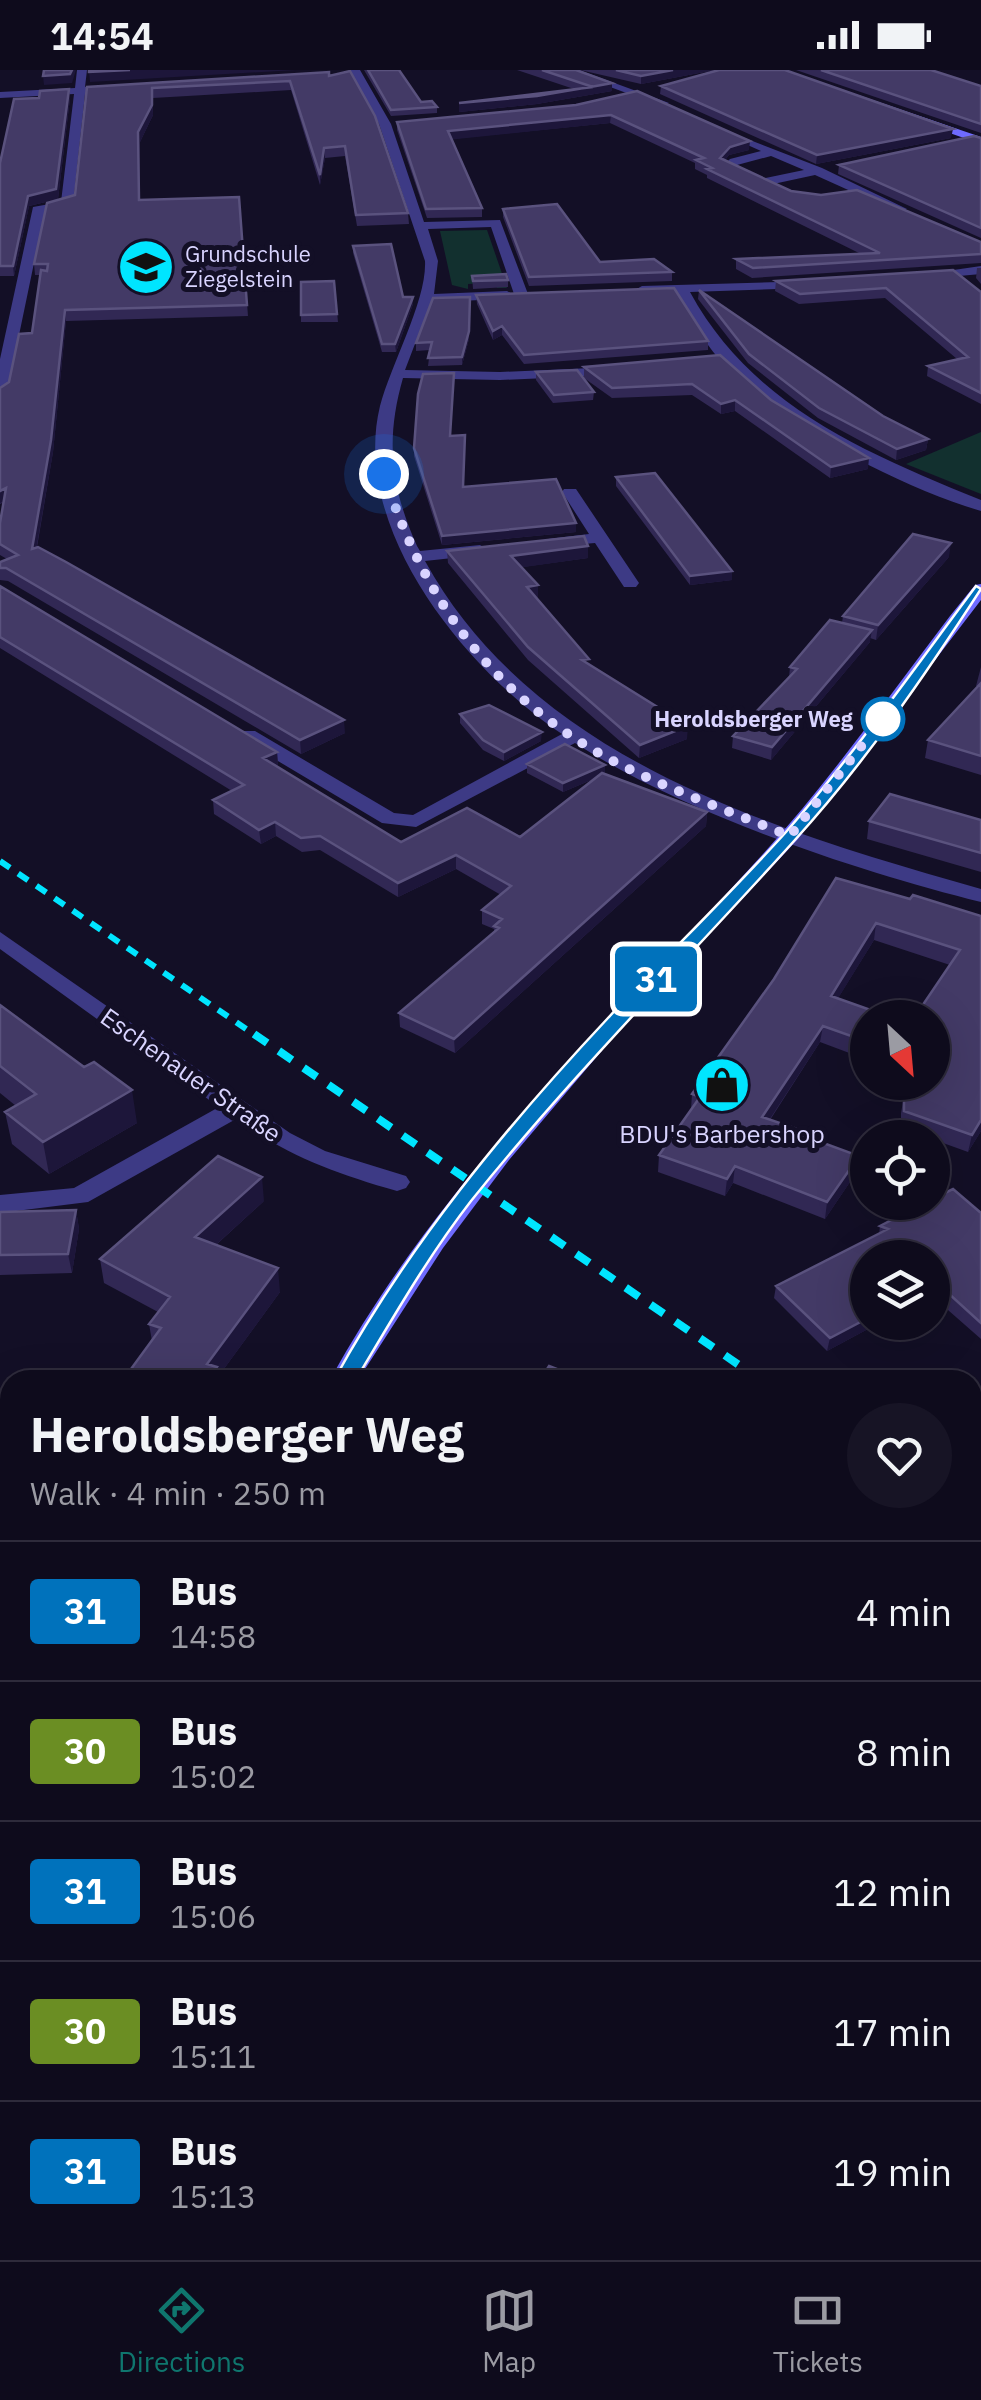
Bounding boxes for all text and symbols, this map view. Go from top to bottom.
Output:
text: 14:54 [50,11,154,60]
school or university icon: Grundschule Ziegelstein [116,237,176,297]
place label: Grundschule Ziegelstein [185,239,311,293]
your location [359,449,409,499]
marker: Heroldsberger Weg [862,698,904,740]
place label: Heroldsberger Weg [654,704,854,733]
line badge: 31 [611,946,701,1012]
text: 31 [635,956,677,1002]
street label: Eschenauer Straße [94,1000,288,1149]
north arrow [850,1000,950,1100]
map controls [850,1000,950,1340]
shop icon: BDU's Barbershop [692,1055,752,1115]
place label: BDU's Barbershop [619,1117,825,1150]
button: locate [850,1120,950,1220]
button: layers [850,1240,950,1340]
text: Heroldsberger Weg [30,1403,464,1465]
button: heart [847,1403,952,1508]
text: Walk · 4 min · 250 m [30,1472,326,1514]
text: Bus [170,1566,237,1615]
text: 4 min [856,1587,952,1636]
text: 31 [64,1588,106,1634]
text: 14:58 [170,1615,256,1657]
text: Bus [170,1706,237,1755]
text: 8 min [856,1727,952,1776]
text: 30 [64,1728,106,1774]
text: 15:02 [170,1755,256,1797]
text: Bus [170,1846,237,1895]
text: 12 min [833,1867,952,1916]
text: 31 [64,1868,106,1914]
text: 15:06 [170,1895,256,1937]
text: Bus [170,1986,237,2035]
text: 17 min [833,2007,952,2056]
text: 30 [64,2008,106,2054]
text: 15:11 [170,2035,256,2077]
text: Bus [170,2126,237,2175]
text: 19 min [833,2147,952,2196]
text: 31 [64,2148,106,2194]
text: 15:13 [170,2175,256,2217]
tab: Directions [118,2283,245,2380]
tab: Map [482,2283,537,2380]
tab: Tickets [773,2283,863,2380]

